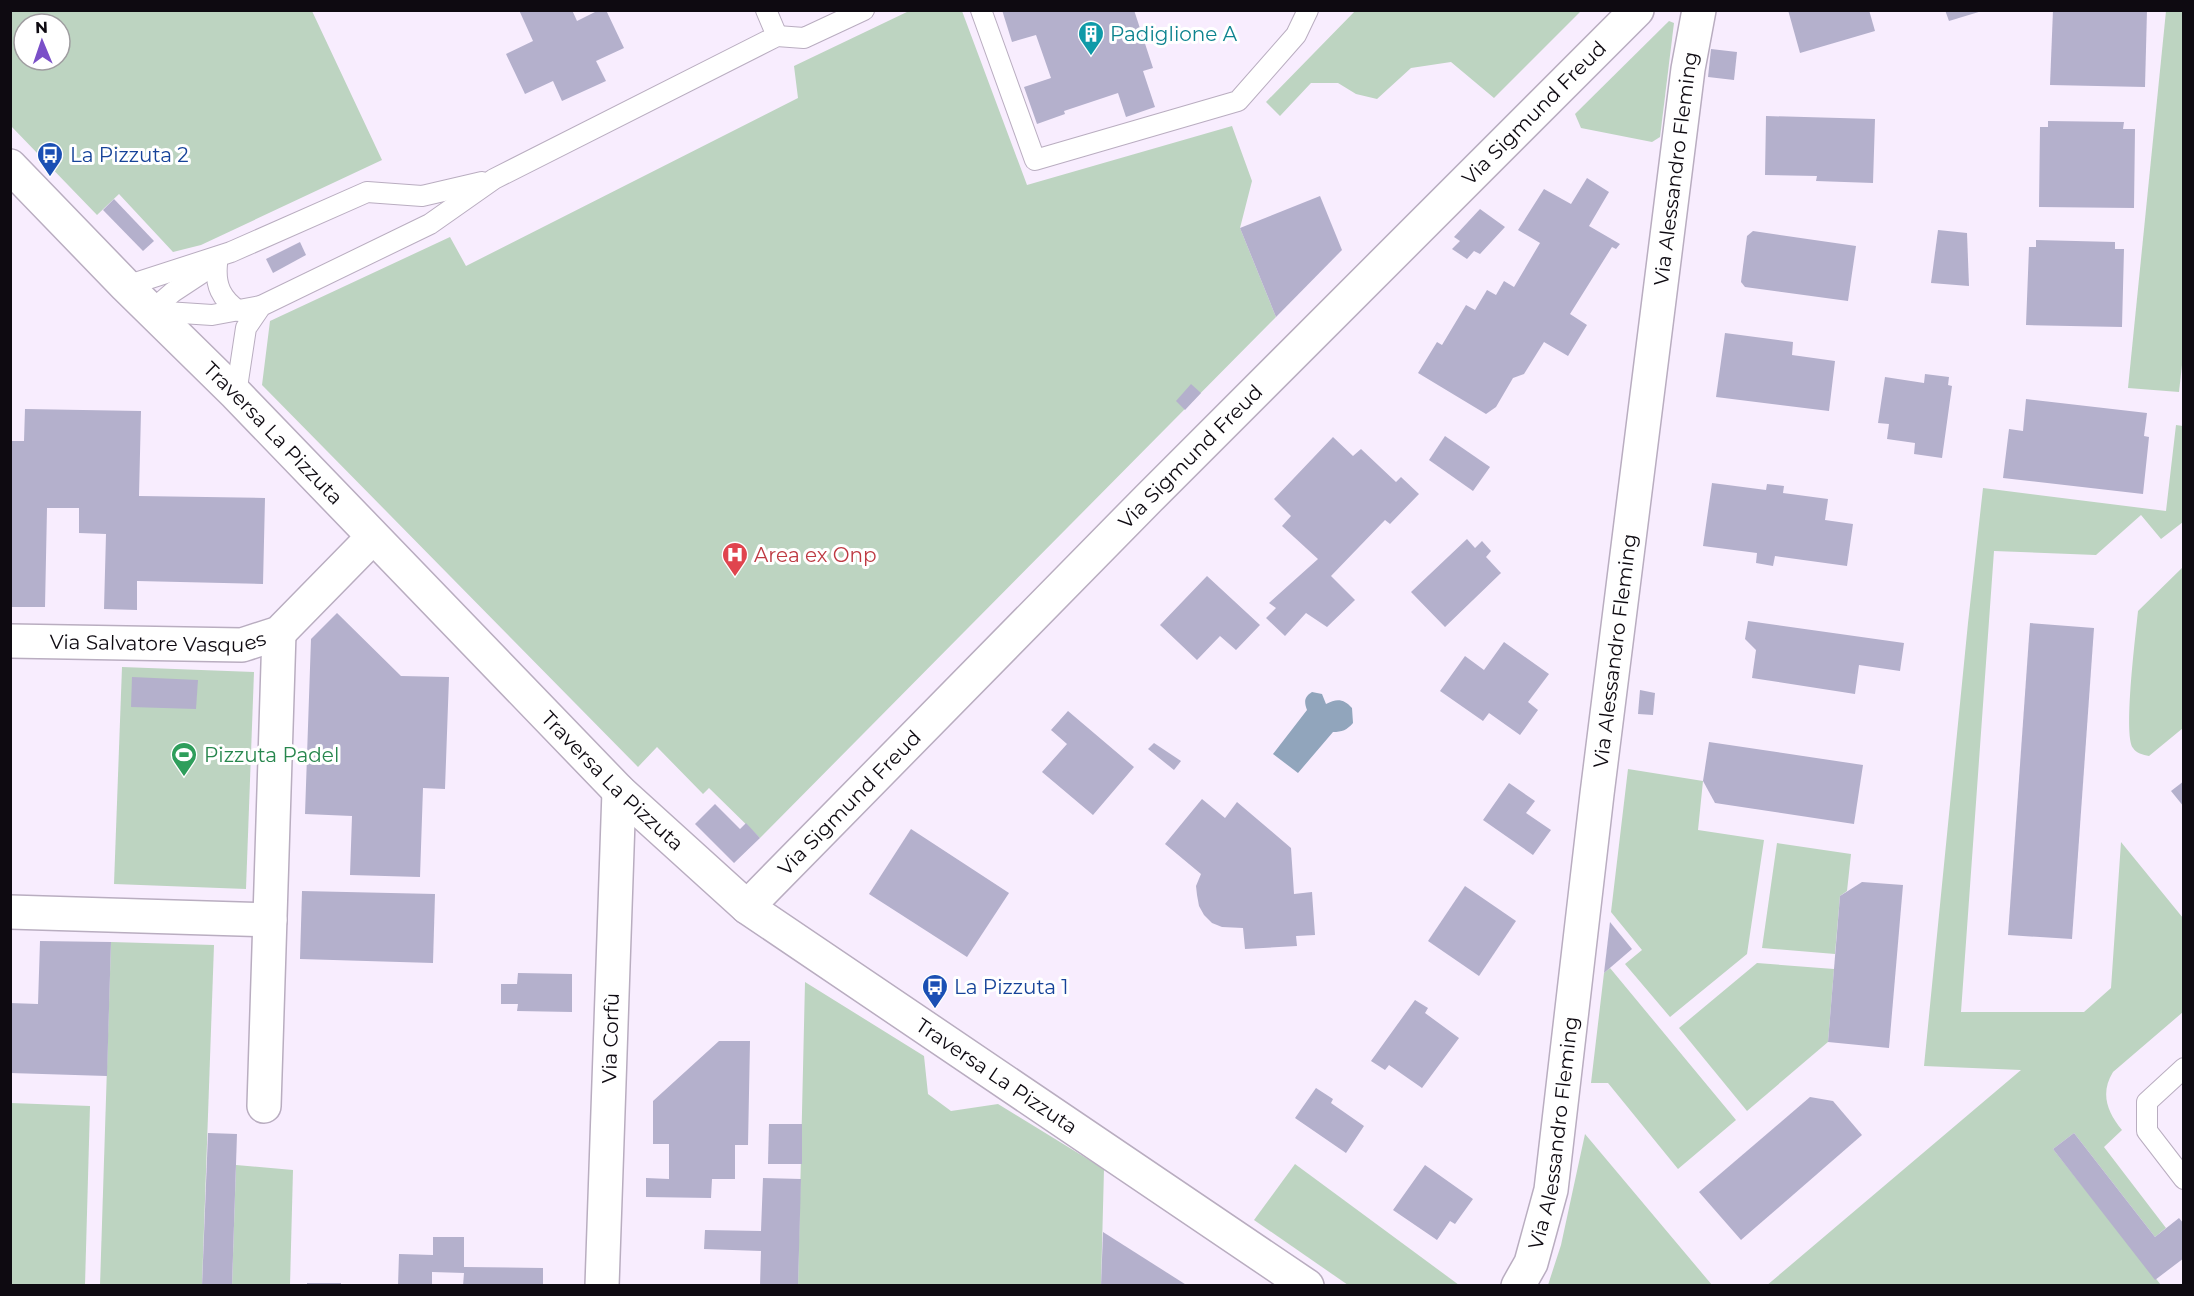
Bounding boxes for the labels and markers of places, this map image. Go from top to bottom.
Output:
building icon: Padiglione A [1076,19,1106,57]
place label: Padiglione A [1110,22,1238,46]
bus stop icon: La Pizzuta 2 [35,140,65,178]
place label: La Pizzuta 2 [70,143,189,167]
hospital icon: Area ex Onp [720,540,750,578]
place label: Area ex Onp [754,543,877,567]
sports icon: Pizzuta Padel [169,740,199,778]
place label: Pizzuta Padel [204,743,339,767]
bus stop icon: La Pizzuta 1 [920,972,950,1010]
place label: La Pizzuta 1 [954,975,1068,999]

